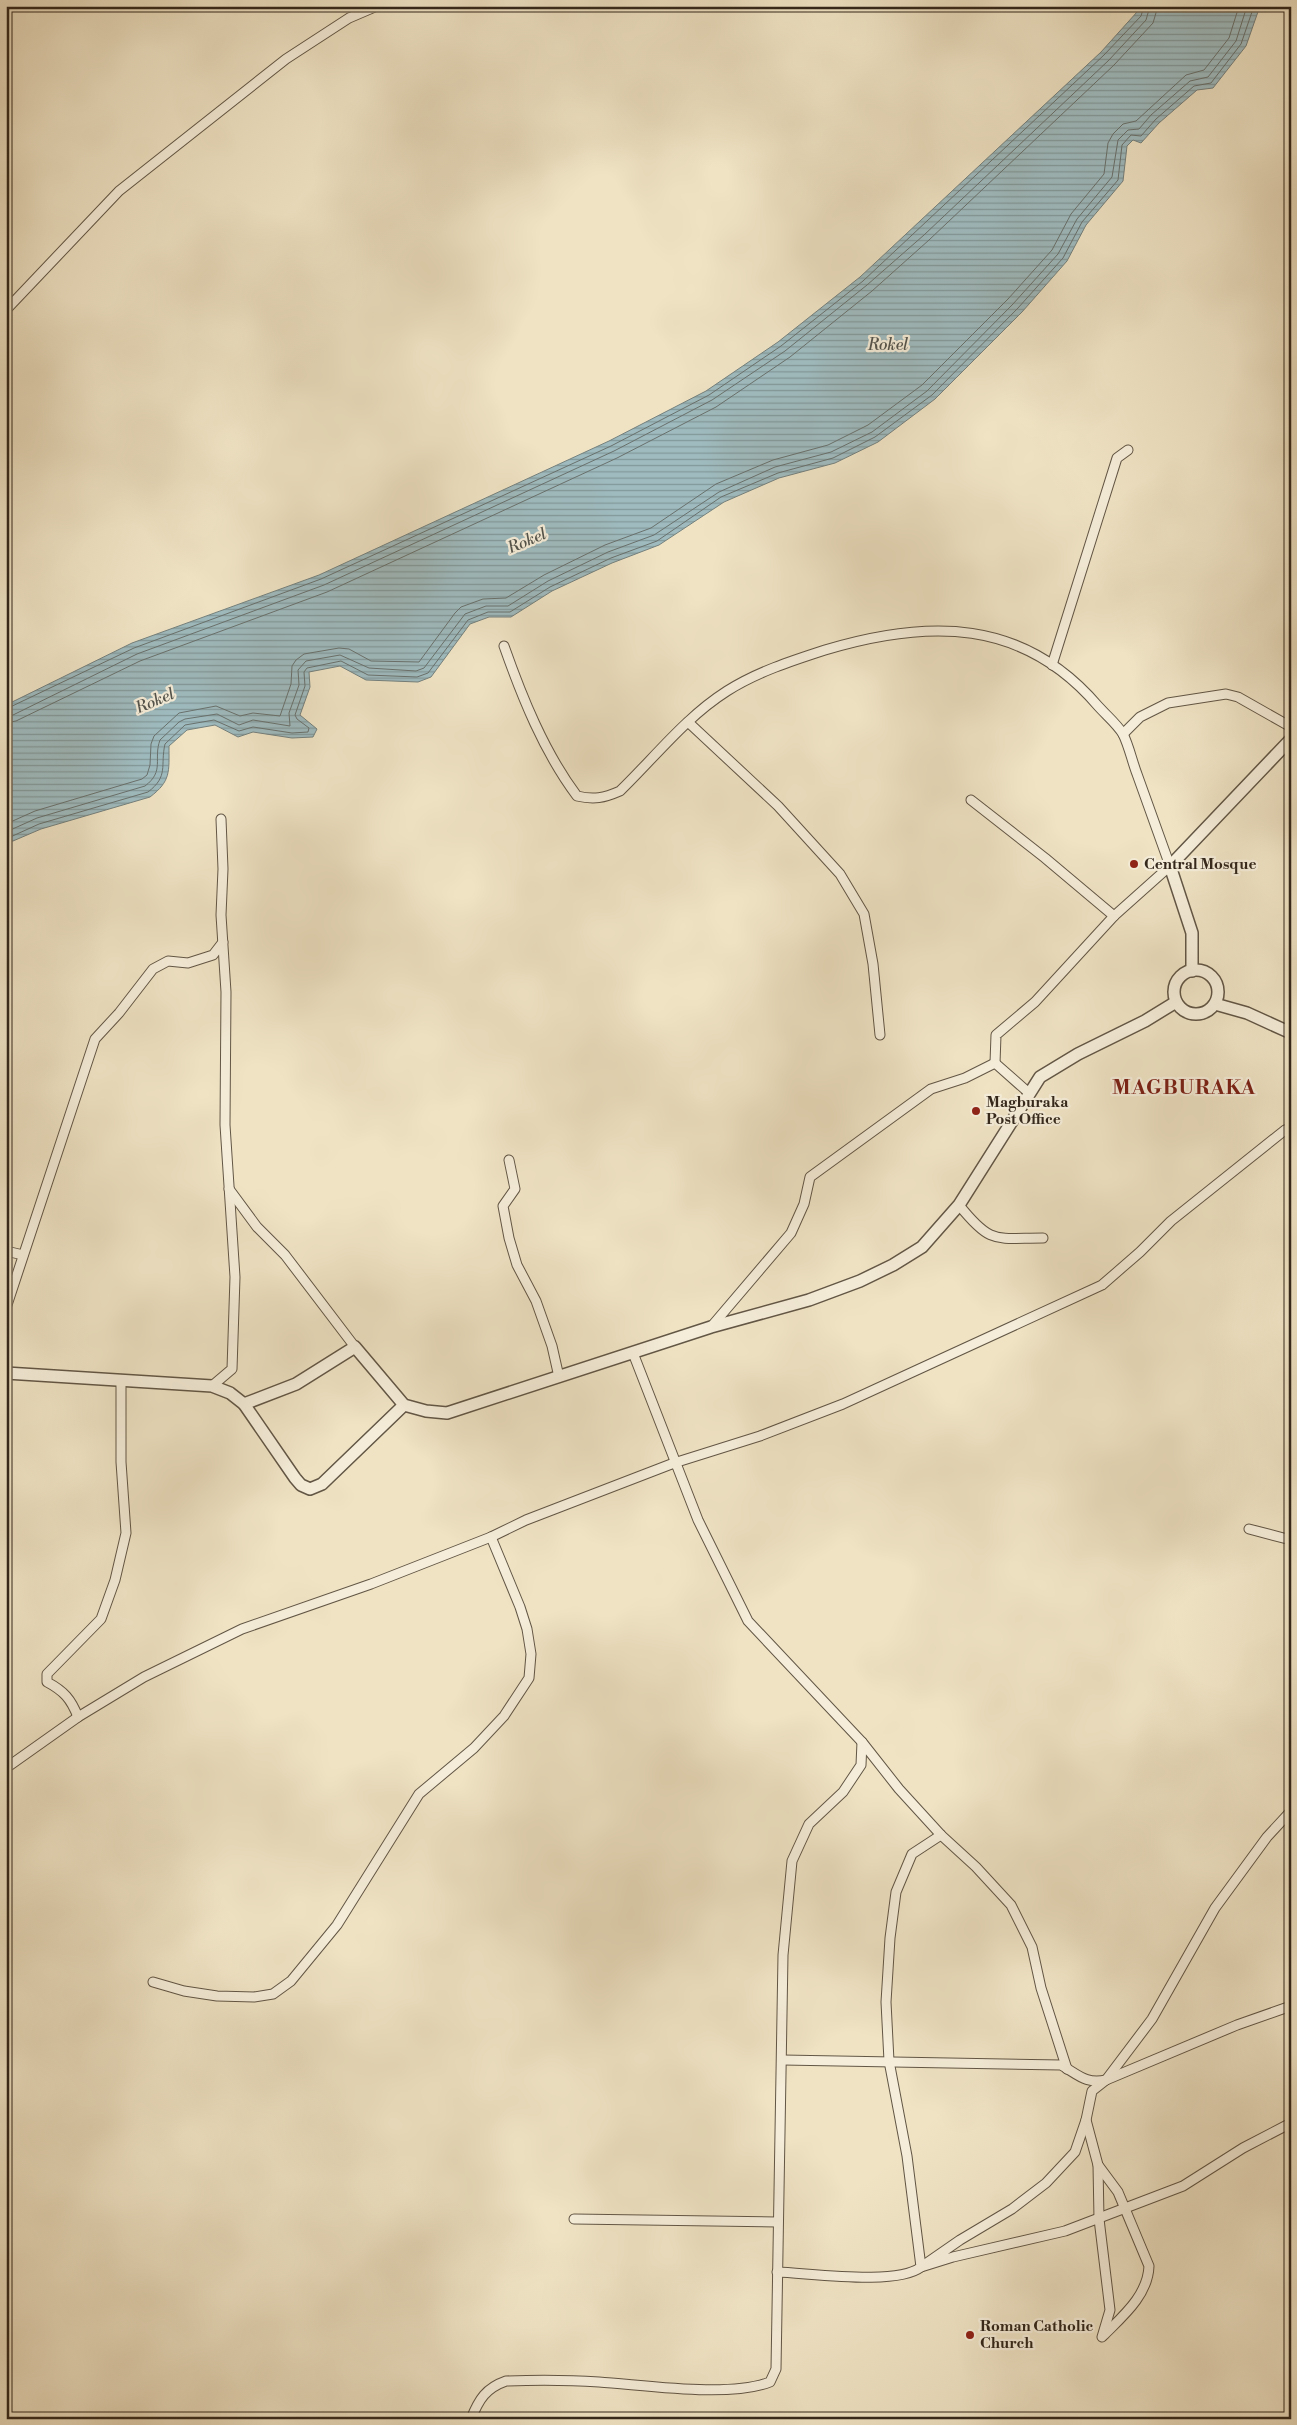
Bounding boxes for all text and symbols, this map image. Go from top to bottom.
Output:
water label: Rokel [867,335,909,355]
water label: Rokel [503,524,550,559]
water label: Rokel [131,684,178,719]
place label: Central Mosque [1144,855,1256,874]
marker: Central Mosque [1128,858,1140,870]
district label: MAGBURAKA [1112,1076,1256,1101]
place label: Magburaka Post Office [986,1093,1069,1129]
marker: Magburaka Post Office [970,1105,982,1117]
place label: Roman Catholic Church [980,2317,1093,2353]
marker: Roman Catholic Church [964,2329,976,2341]

